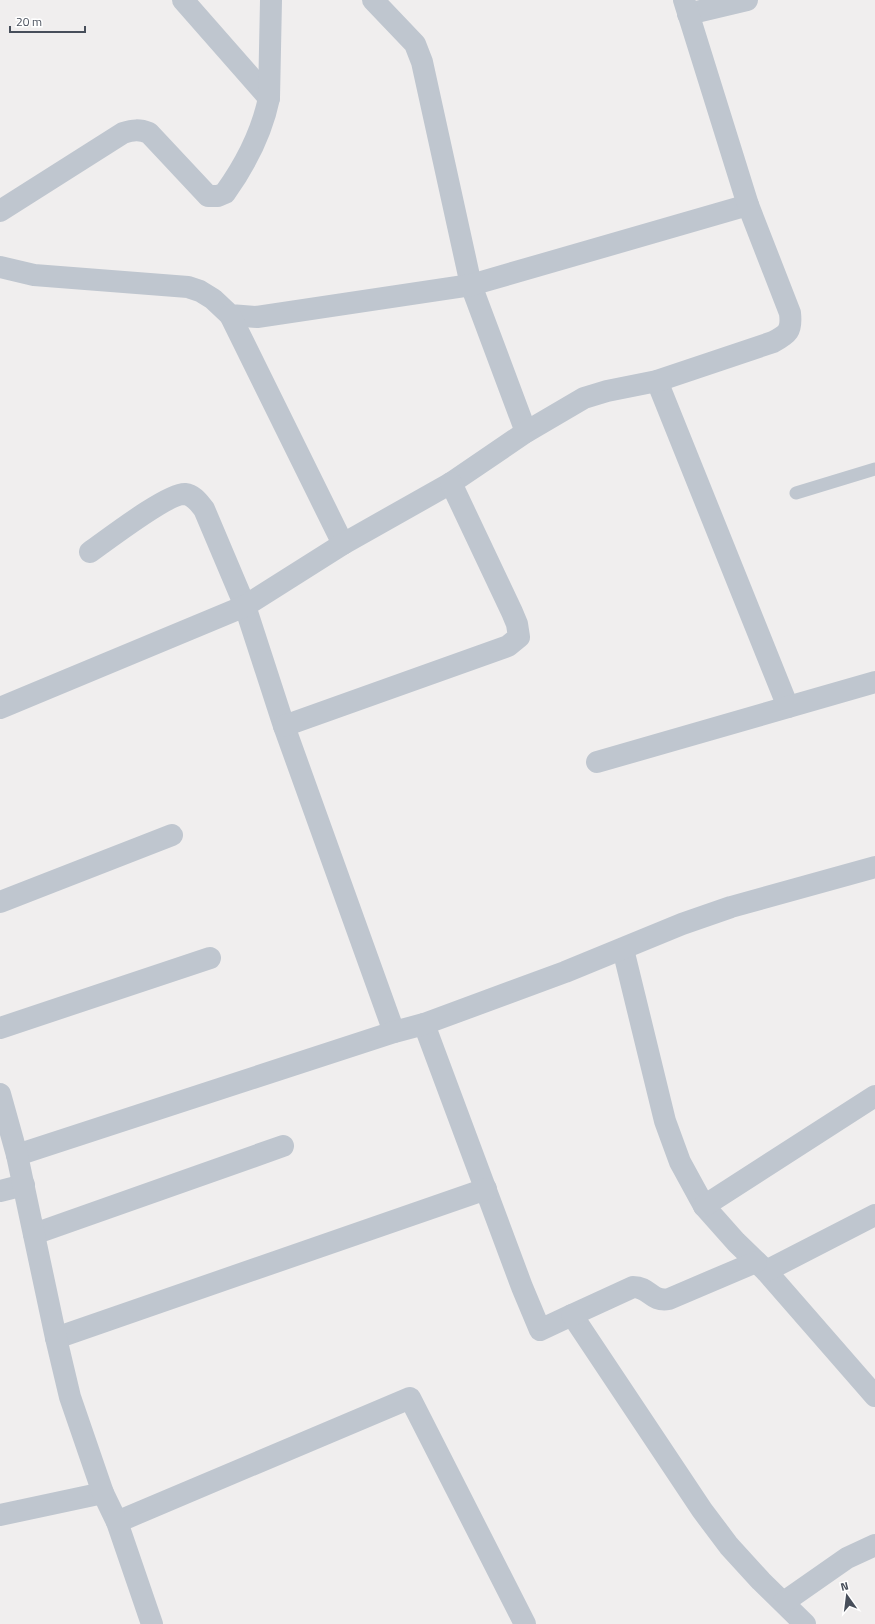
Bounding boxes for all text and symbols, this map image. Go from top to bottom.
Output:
scale bar [10,8,85,34]
text: 20 m [16,12,42,31]
north arrow [827,1576,867,1616]
text: N [839,1578,850,1595]

